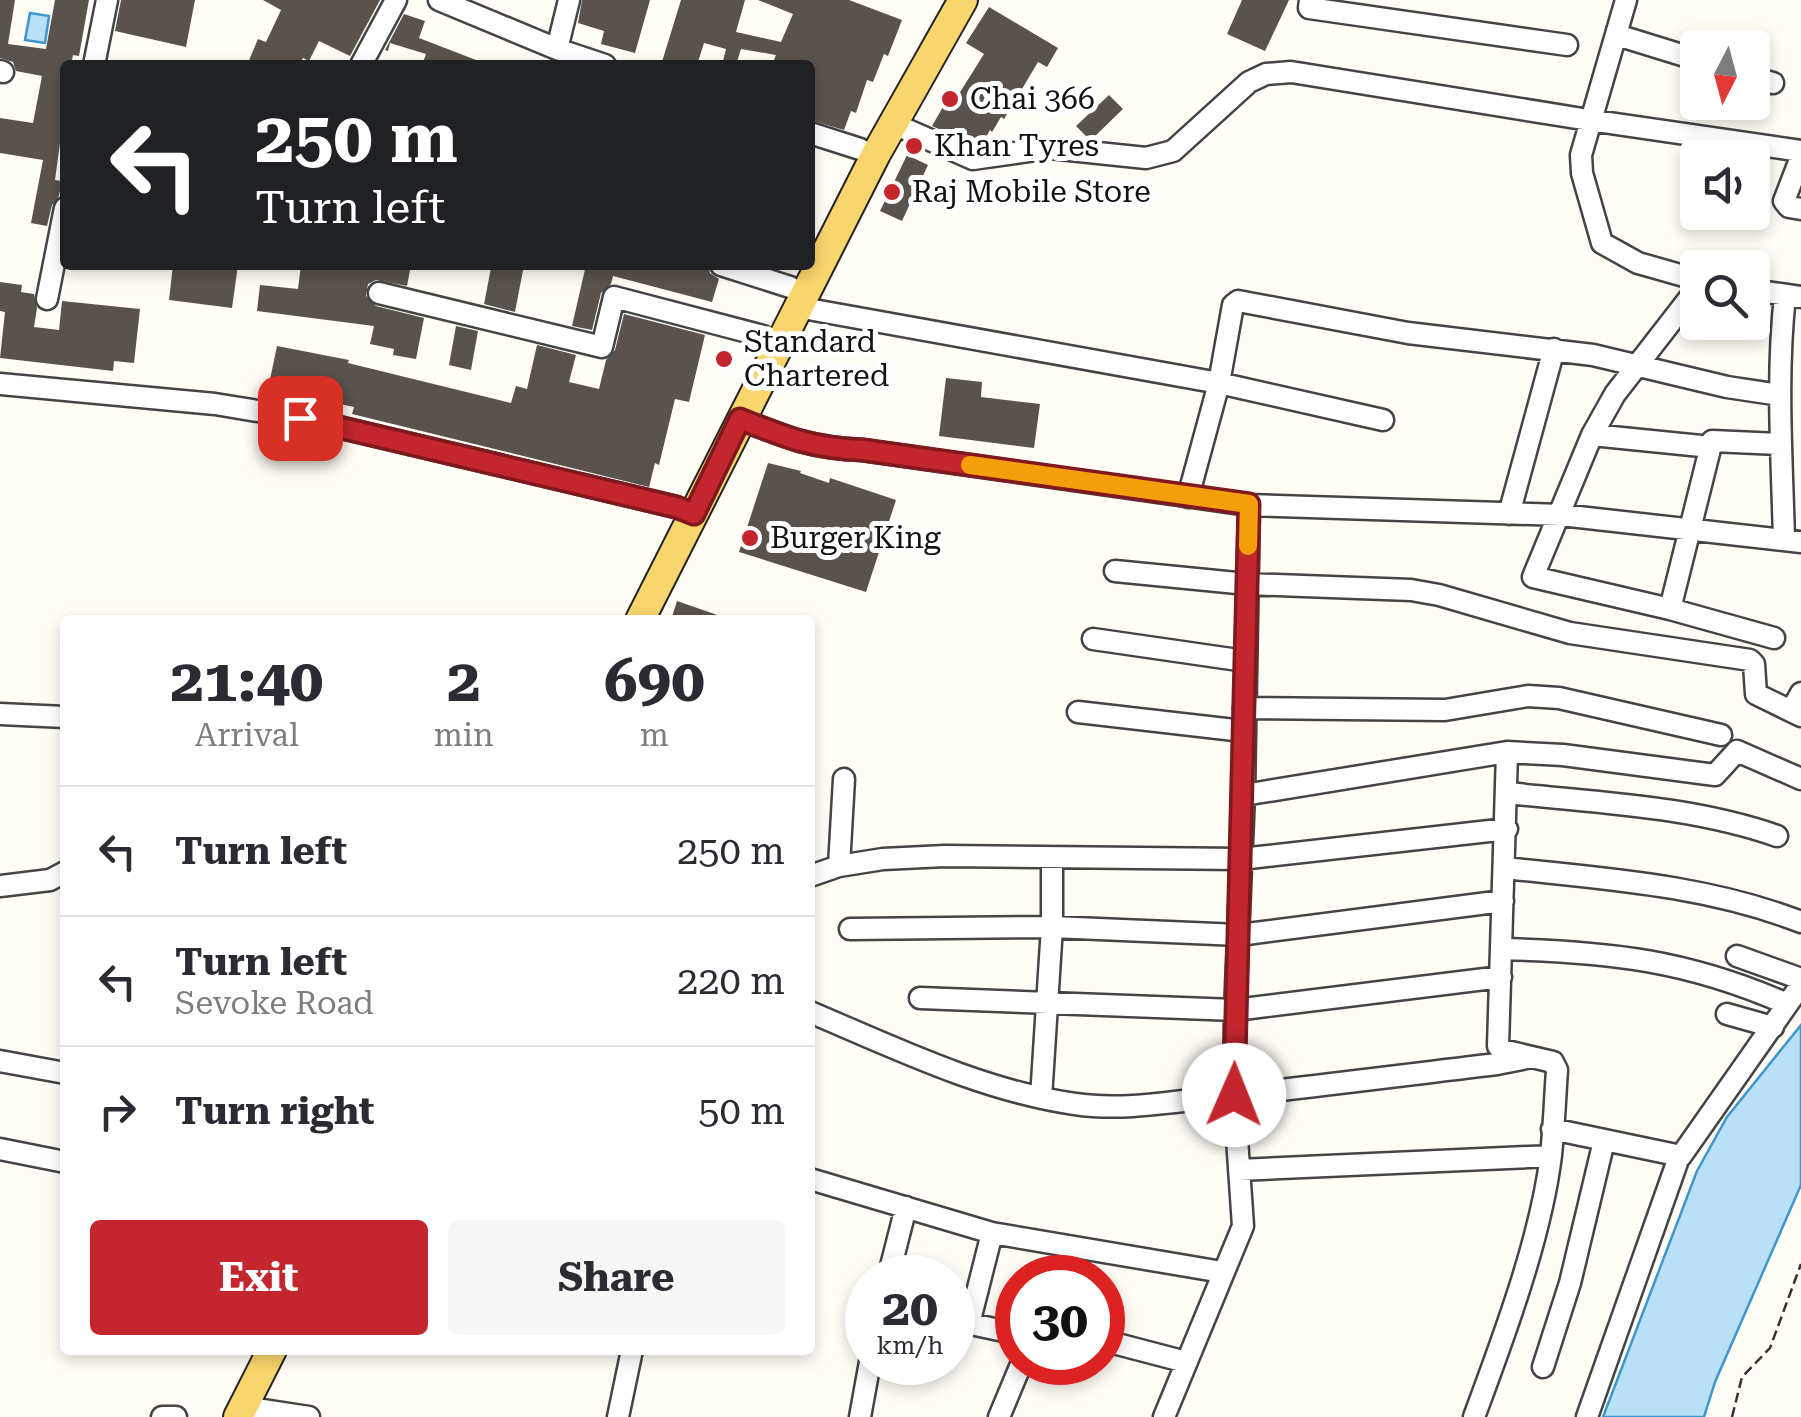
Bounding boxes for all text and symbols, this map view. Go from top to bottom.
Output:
north arrow [1680,30,1770,120]
map controls [1680,30,1770,340]
place label: Chai 366 [970,81,1095,116]
marker: Chai 366 [939,88,961,110]
text: 250 m [255,97,458,179]
icon: left [90,100,220,230]
place label: Khan Tyres [934,128,1099,163]
marker: Khan Tyres [903,135,925,157]
button: sound [1680,140,1770,230]
place label: Raj Mobile Store [912,174,1151,209]
text: Turn left [255,181,445,234]
marker: Raj Mobile Store [881,181,903,203]
button: search [1680,250,1770,340]
place label: Standard Chartered [744,324,889,393]
marker: Standard Chartered [713,348,735,370]
pin [258,376,343,461]
icon: arrive [273,391,328,446]
place label: Burger King [770,520,941,555]
marker: Burger King [739,527,761,549]
text: 21:40 [170,645,323,716]
text: 2 [447,645,480,716]
text: 690 [604,645,705,716]
text: Arrival [195,716,299,754]
text: min [434,716,494,754]
text: m [640,716,669,754]
icon: left [90,824,145,879]
text: Turn left [175,829,347,873]
text: 250 m [677,829,785,873]
text: Turn left [175,940,347,984]
icon: left [90,954,145,1009]
text: 220 m [677,959,785,1003]
text: Sevoke Road [175,984,374,1022]
position arrow [1182,1043,1286,1147]
icon: right [90,1084,145,1139]
text: Turn right [175,1089,374,1133]
text: 50 m [698,1089,785,1133]
button: Exit [90,1220,428,1335]
button: Share [448,1220,785,1335]
speed limit sign: 30 [995,1255,1125,1385]
text: 20 [882,1279,938,1337]
text: km/h [877,1331,943,1360]

